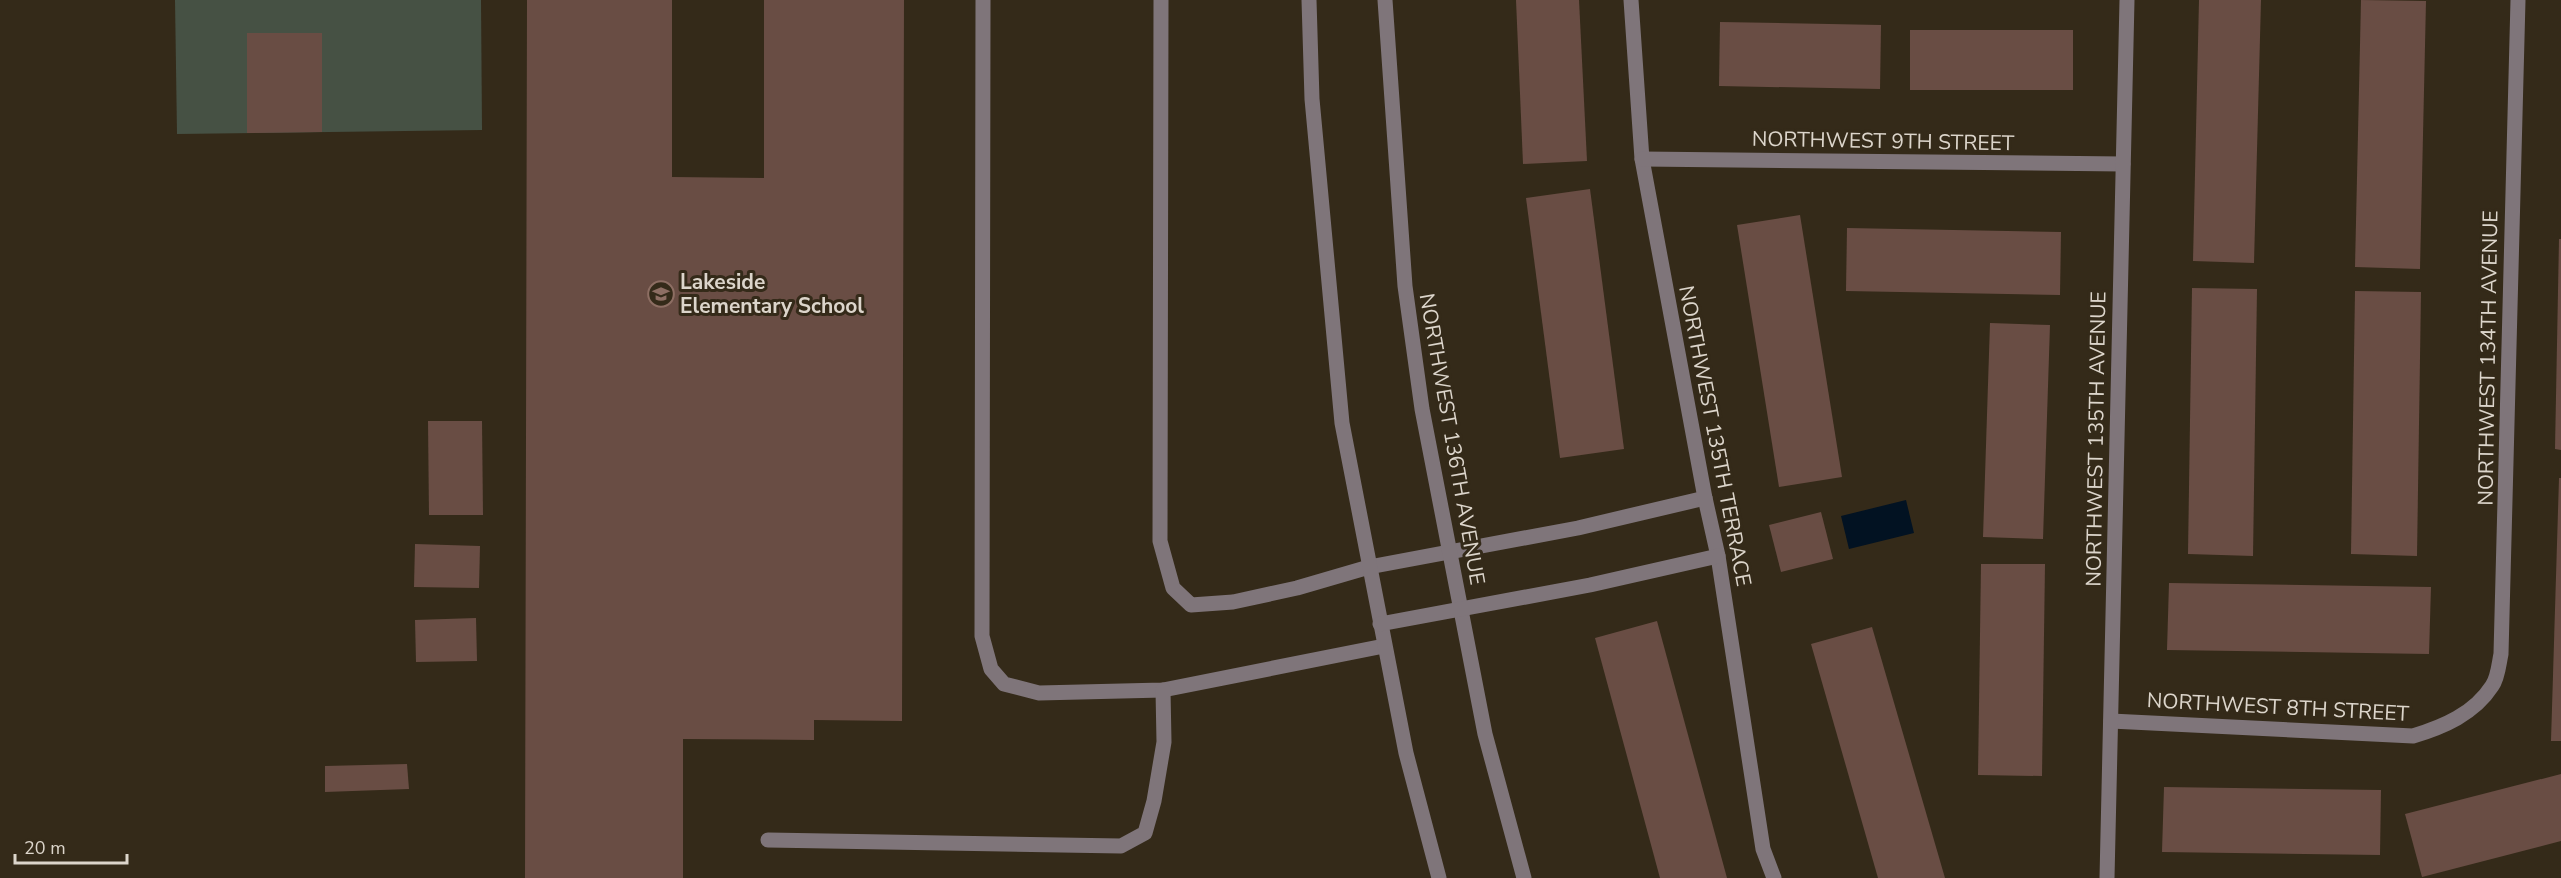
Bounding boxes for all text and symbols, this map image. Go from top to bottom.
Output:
street label: NORTHWEST 9TH STREET [1752,125,2015,157]
street label: NORTHWEST 134TH AVENUE [2471,210,2505,506]
place label: Lakeside Elementary School [680,268,864,320]
school or university icon: Lakeside Elementary School [646,279,676,309]
street label: NORTHWEST 135TH TERRACE [1672,283,1758,589]
street label: NORTHWEST 136TH AVENUE [1413,291,1491,587]
street label: NORTHWEST 135TH AVENUE [2079,291,2113,587]
street label: NORTHWEST 8TH STREET [2146,686,2410,728]
scale bar [15,827,128,865]
text: 20 m [24,836,66,860]

